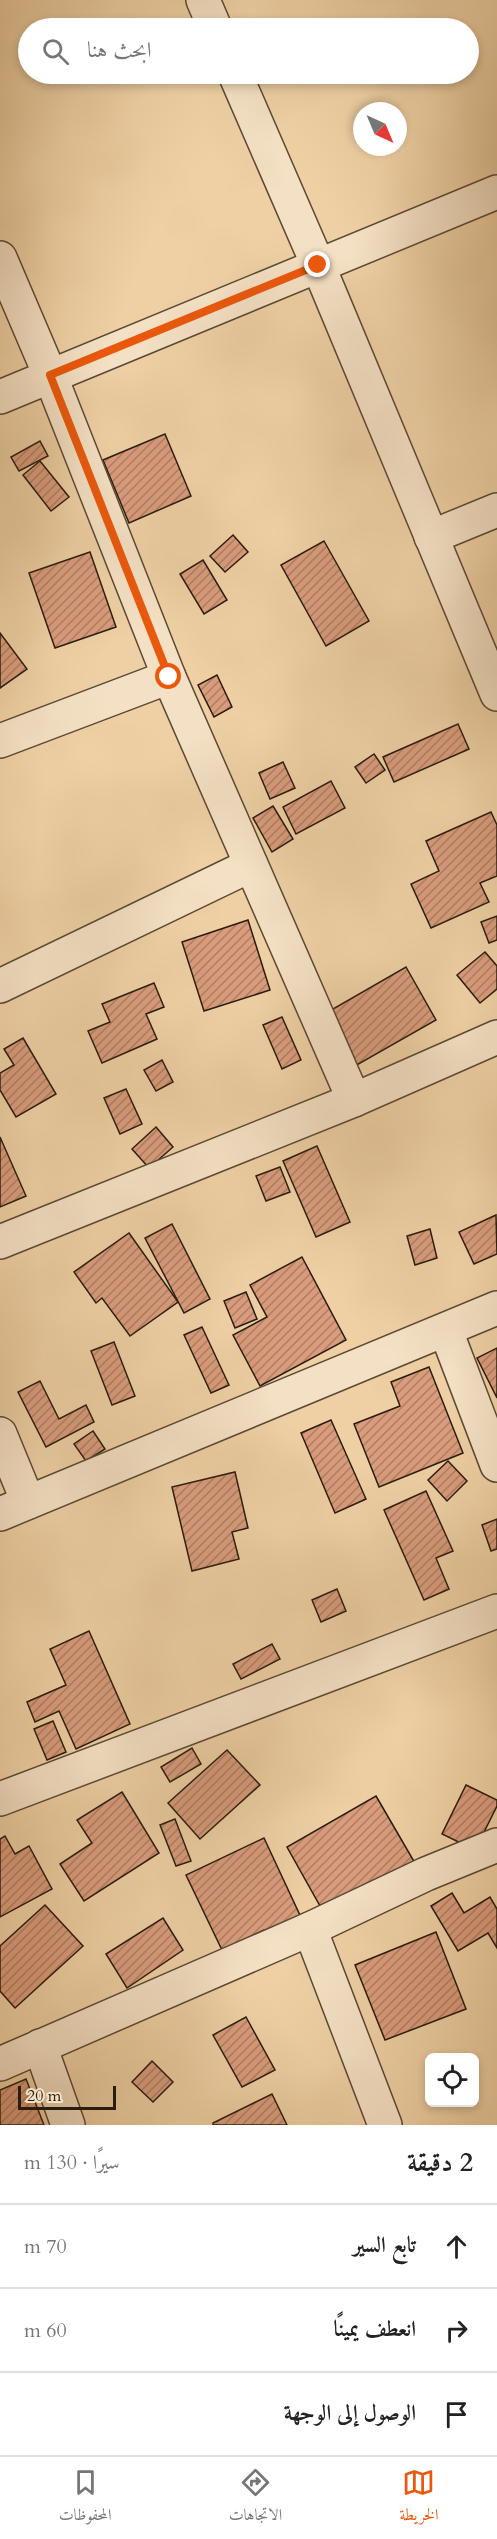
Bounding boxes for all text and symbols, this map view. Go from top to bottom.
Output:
search box [18,18,479,84]
icon: search [39,35,72,68]
text: ابحث هنا [87,35,152,65]
north arrow [353,102,407,156]
route end [304,251,330,277]
route start [155,663,181,689]
map controls [425,2053,479,2107]
button: locate [425,2053,479,2107]
scale bar [18,2083,116,2110]
text: 20 m [27,2085,61,2107]
text: 2 دقيقة [407,2145,473,2180]
text: سيرًا · 130 m [24,2149,120,2176]
text: تابع السير [353,2230,416,2260]
icon: ahead [440,2230,473,2263]
text: 70 m [24,2233,67,2260]
text: انعطف يمينًا [333,2314,416,2344]
icon: right [440,2314,473,2347]
text: 60 m [24,2317,67,2344]
text: الوصول إلى الوجهة [284,2398,416,2428]
icon: arrive [440,2398,473,2431]
tab: المحفوظات [59,2466,111,2530]
tab: الاتجاهات [229,2466,282,2530]
tab: الخريطة [399,2466,438,2530]

